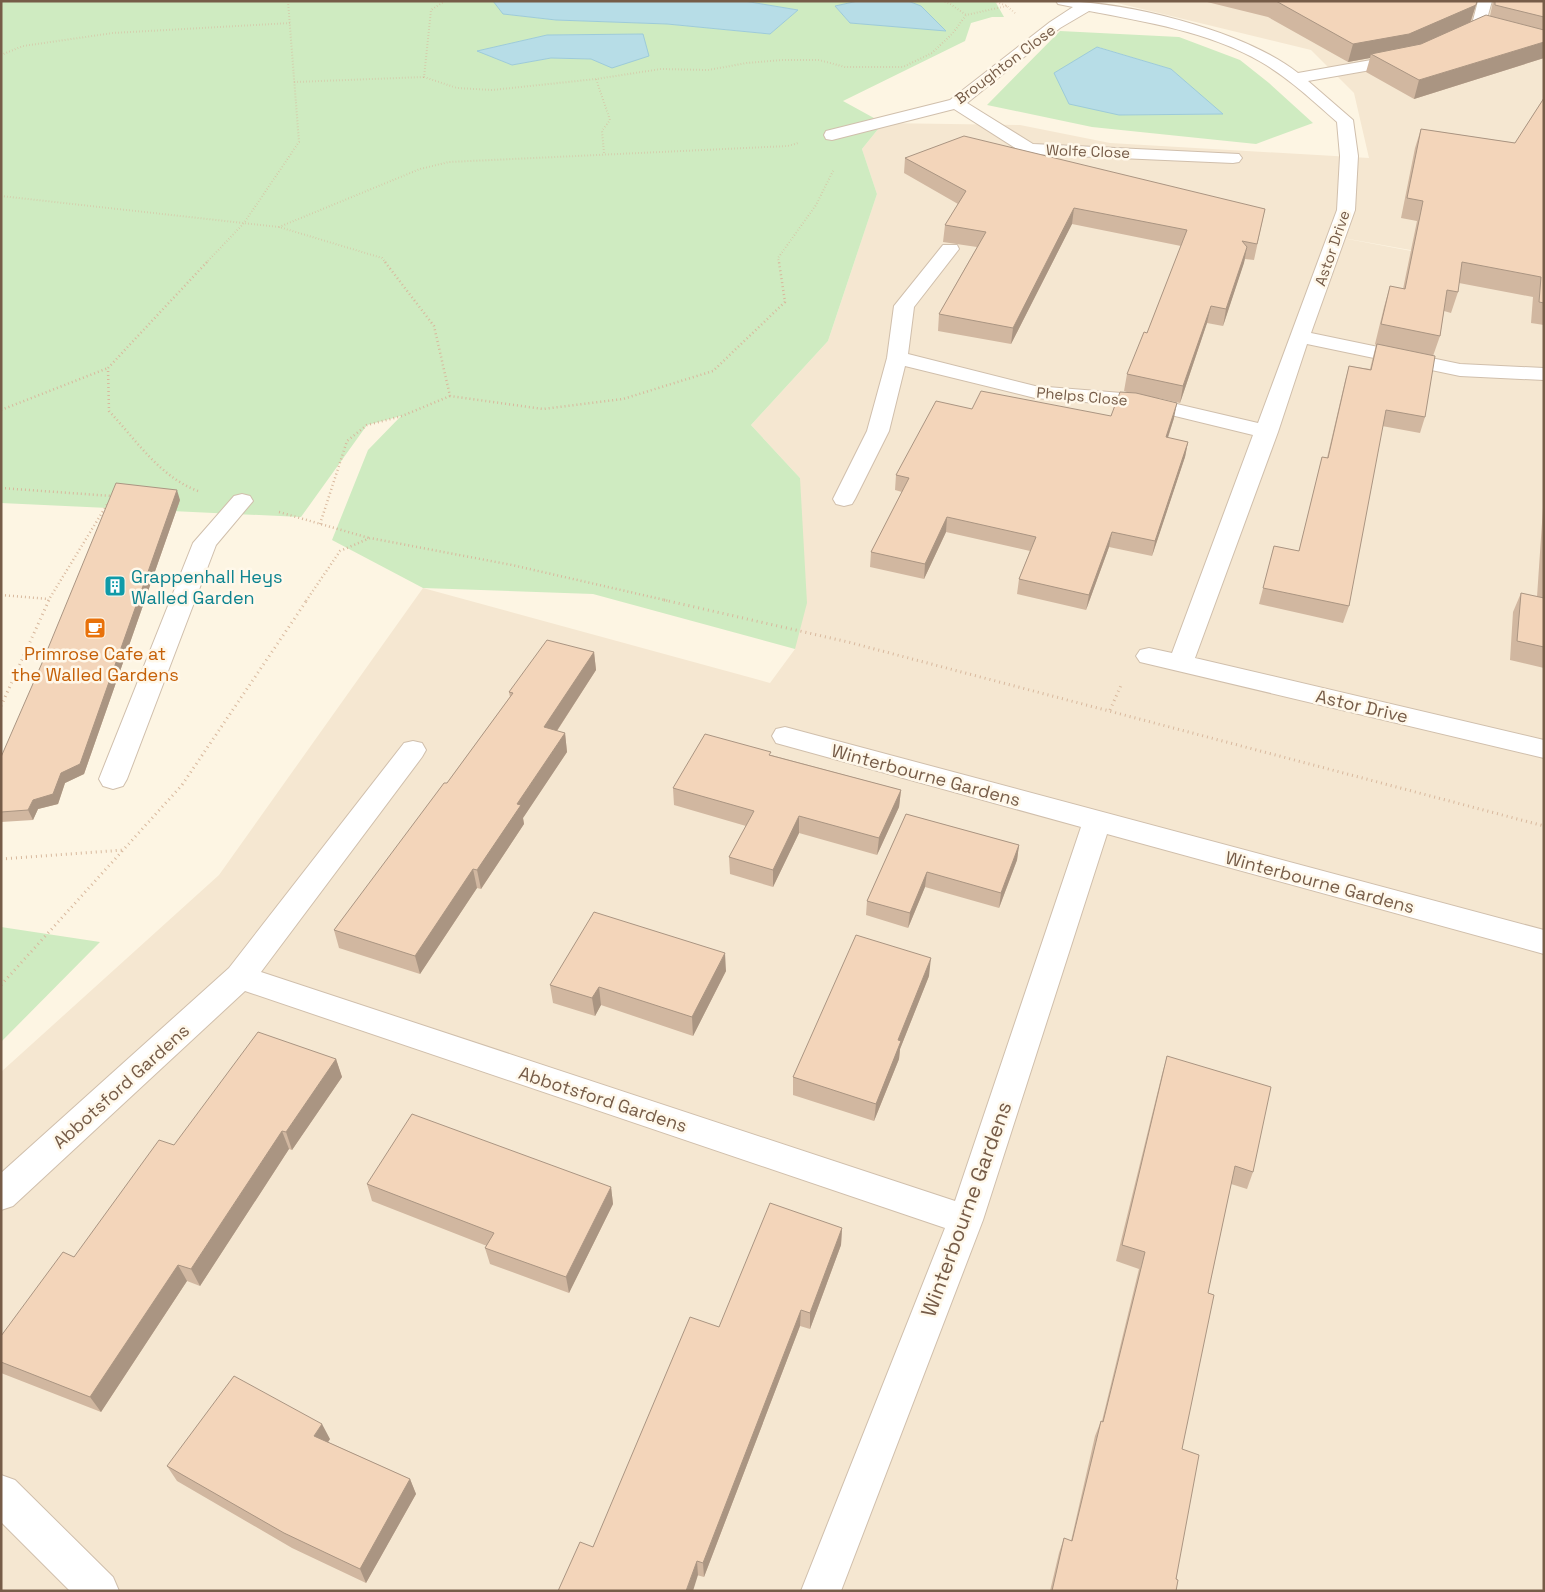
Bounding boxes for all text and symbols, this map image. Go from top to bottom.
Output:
street label: Broughton Close [951,20,1059,108]
street label: Wolfe Close [1046,140,1131,162]
street label: Astor Drive [1310,208,1354,288]
street label: Phelps Close [1036,383,1129,409]
place label: Grappenhall Heys Walled Garden [131,565,282,609]
building icon: Grappenhall Heys Walled Garden [103,574,127,598]
cafe icon: Primrose Cafe at the Walled Gardens [83,616,107,640]
place label: Primrose Cafe at the Walled Gardens [11,642,179,686]
street label: Astor Drive [1314,684,1410,728]
street label: Winterbourne Gardens [829,739,1023,811]
street label: Winterbourne Gardens [1223,846,1417,918]
street label: Abbotsford Gardens [48,1019,194,1153]
street label: Abbotsford Gardens [516,1061,690,1137]
street label: Winterbourne Gardens [914,1098,1018,1320]

